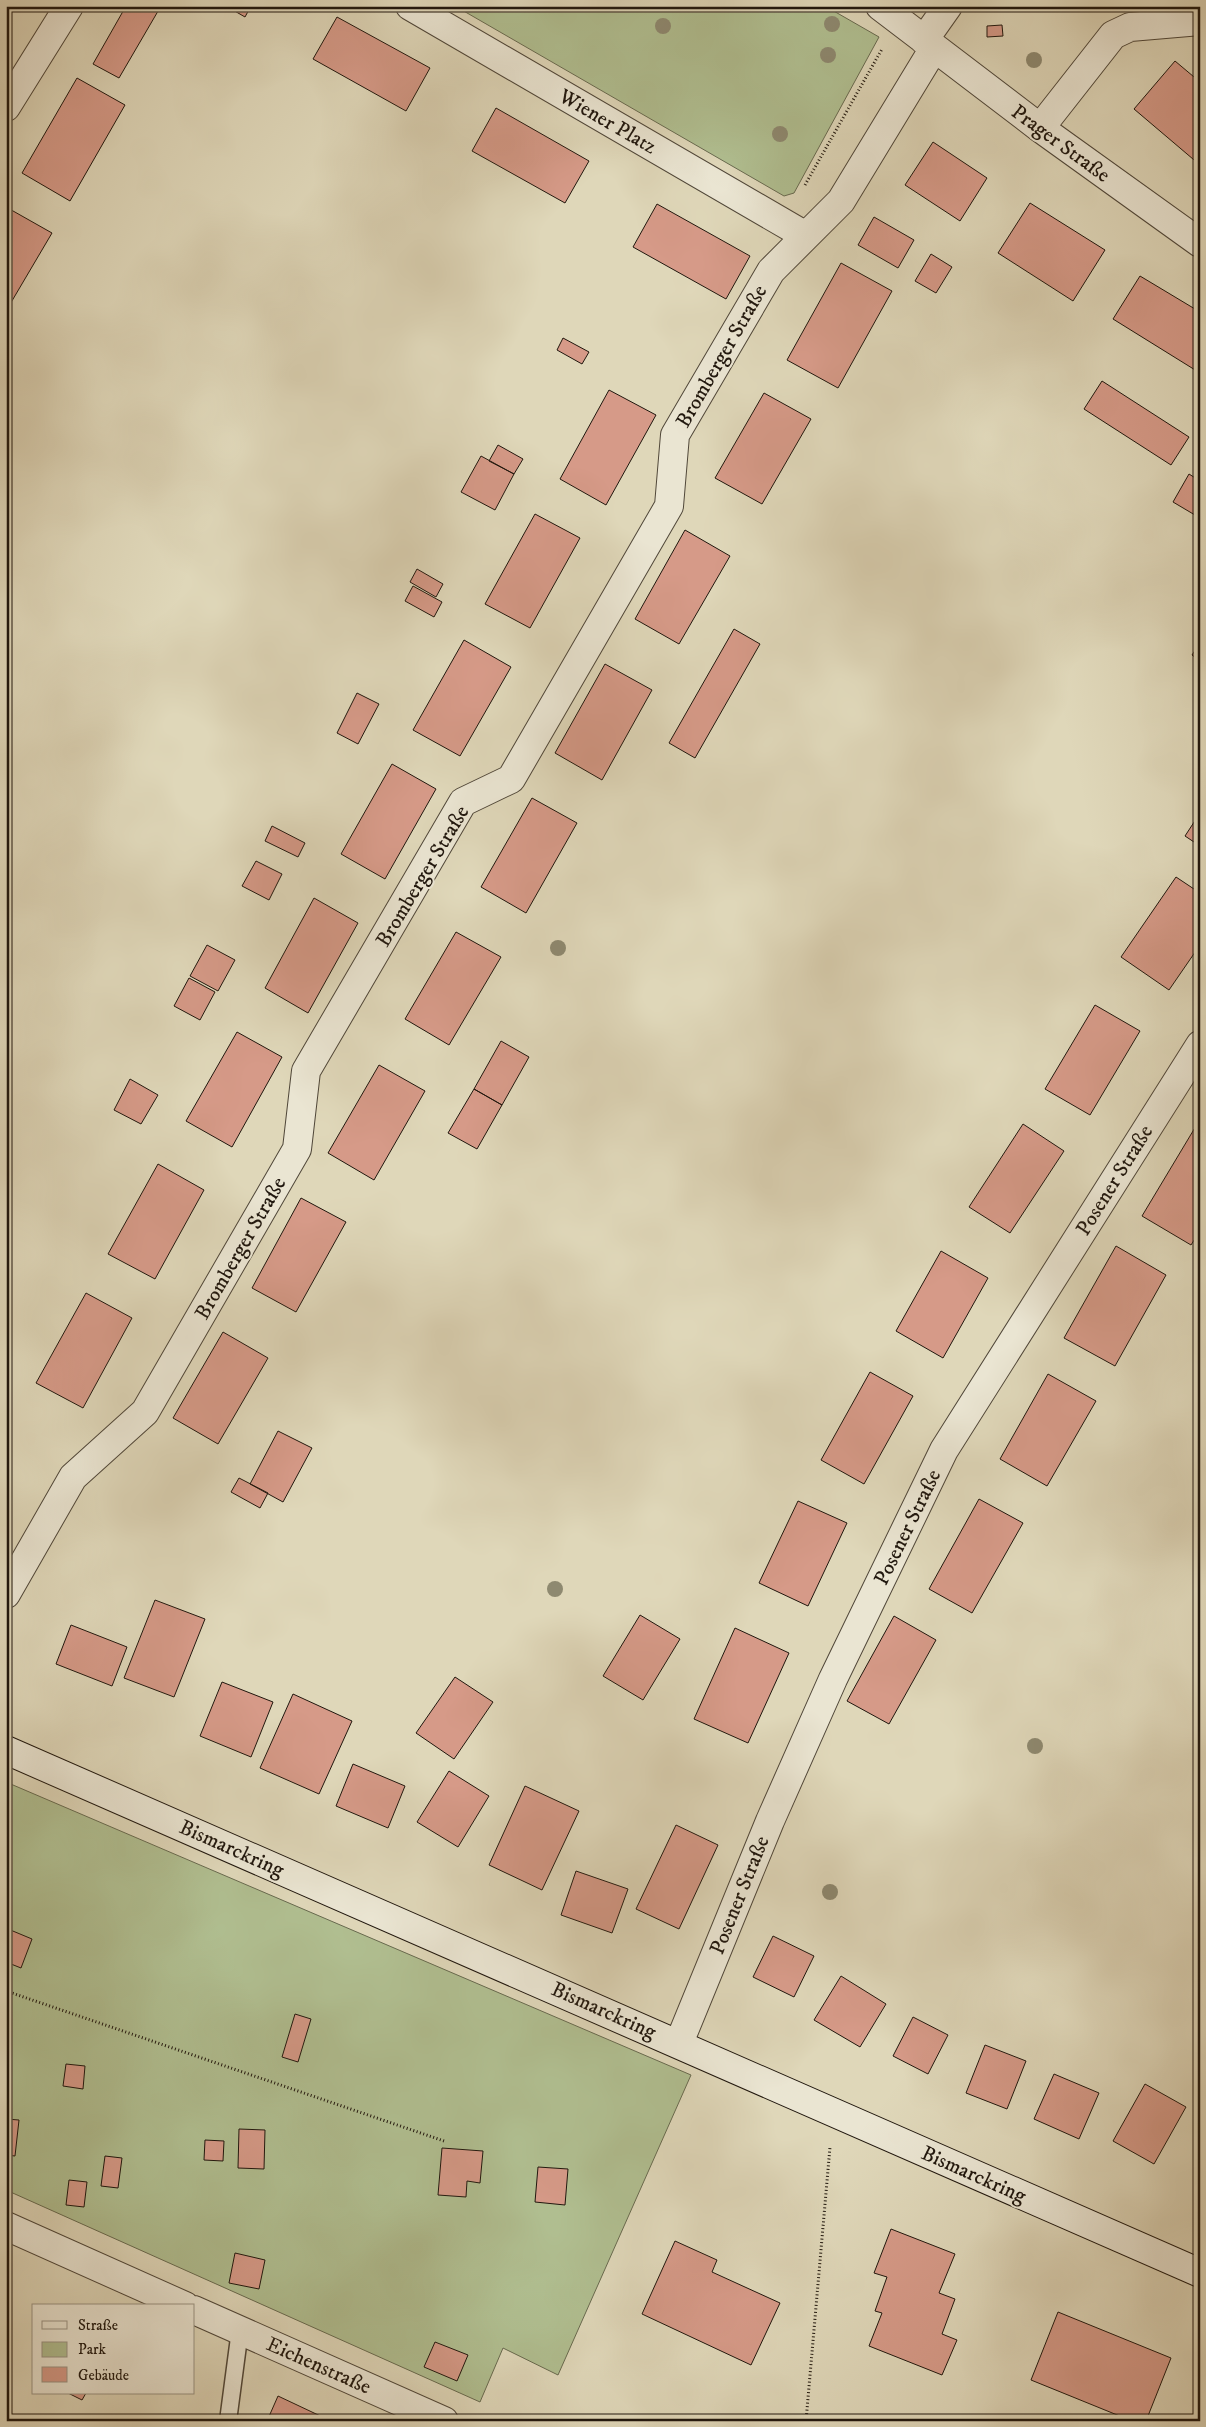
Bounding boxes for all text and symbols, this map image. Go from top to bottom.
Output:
street label: Wiener Platz [553,83,661,160]
street label: Prager Straße [1006,99,1115,189]
street label: Bromberger Straße [671,280,773,432]
street label: Bromberger Straße [370,801,475,952]
street label: Posener Straße [1071,1120,1159,1241]
street label: Bromberger Straße [190,1172,292,1324]
street label: Posener Straße [869,1465,947,1590]
street label: Bismarckring [175,1814,289,1884]
street label: Posener Straße [704,1832,776,1958]
street label: Bismarckring [547,1976,661,2046]
street label: Bismarckring [917,2140,1031,2210]
legend [32,2304,195,2394]
text: Straße [78,2316,118,2335]
street label: Eichenstraße [262,2331,375,2401]
text: Park [78,2340,107,2359]
text: Gebäude [78,2366,129,2385]

